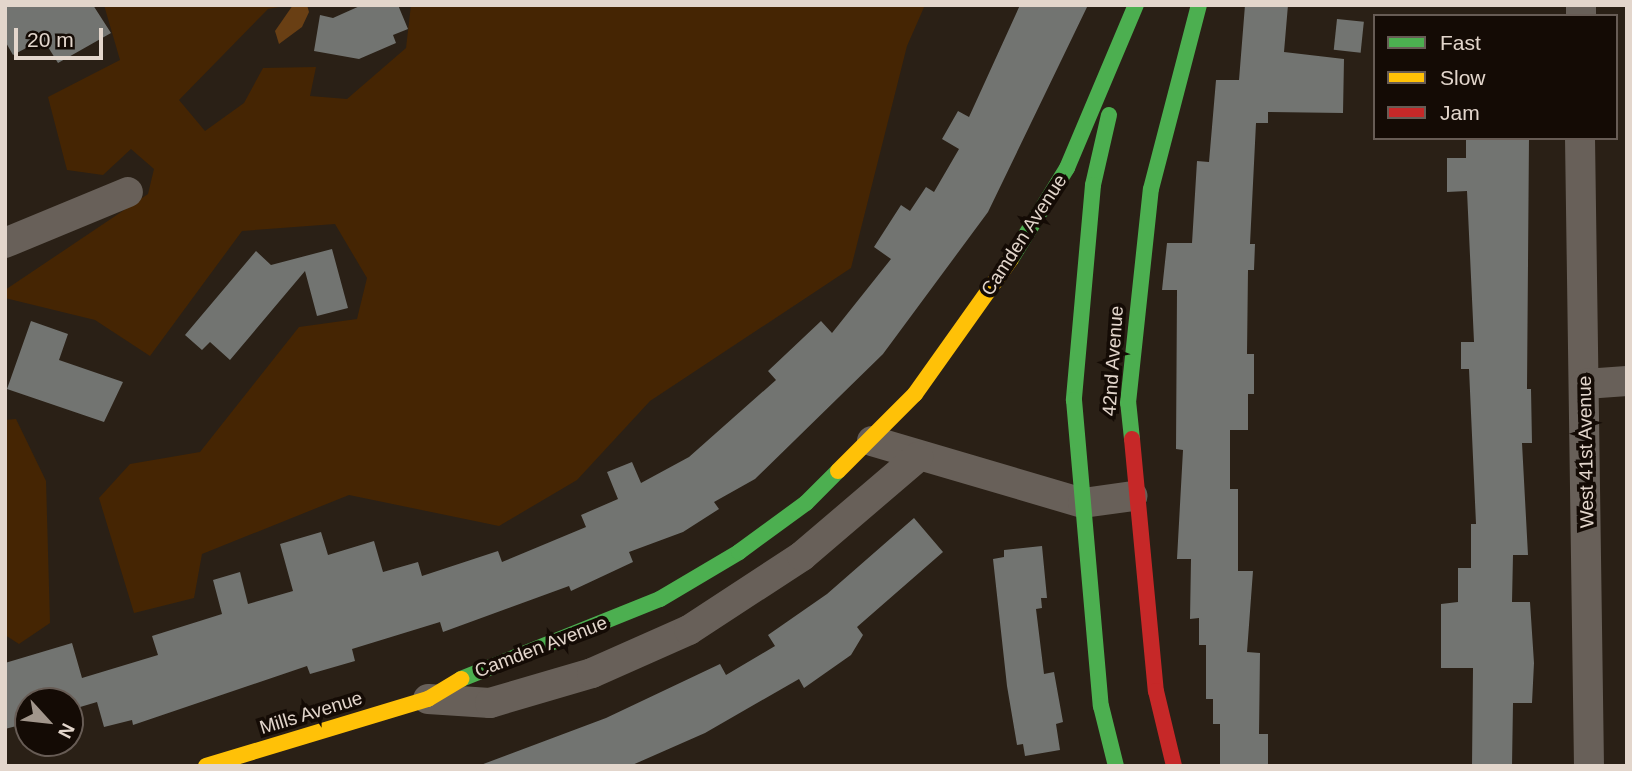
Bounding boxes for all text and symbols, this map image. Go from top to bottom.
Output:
scale bar [18,14,107,58]
legend [1373,14,1618,140]
text: 20 m [27,28,74,51]
text: Fast [1440,31,1481,54]
text: Slow [1440,66,1486,89]
text: Jam [1440,101,1480,124]
street label: Camden Avenue [976,170,1072,300]
street label: 42nd Avenue [1098,305,1128,417]
street label: West 41st Avenue [1573,375,1599,529]
street label: Camden Avenue [471,611,611,683]
street label: Mills Avenue [256,686,366,740]
north arrow [14,687,84,757]
text: N [54,720,79,742]

